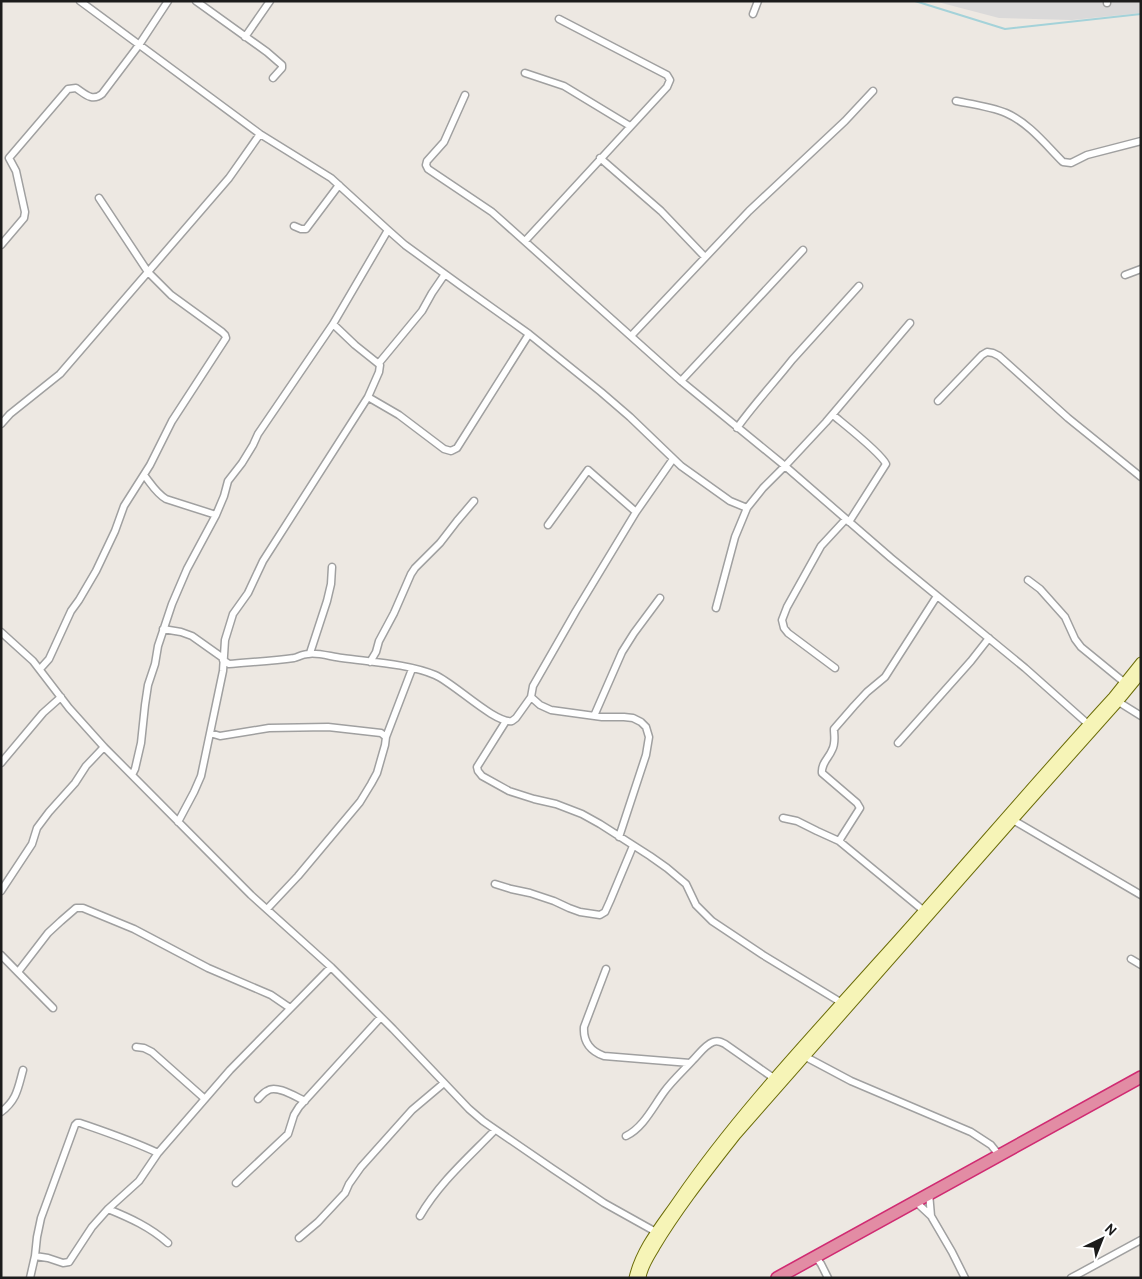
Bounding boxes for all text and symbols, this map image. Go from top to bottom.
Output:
north arrow [1077,1214,1127,1264]
text: N [1100,1221,1119,1240]

